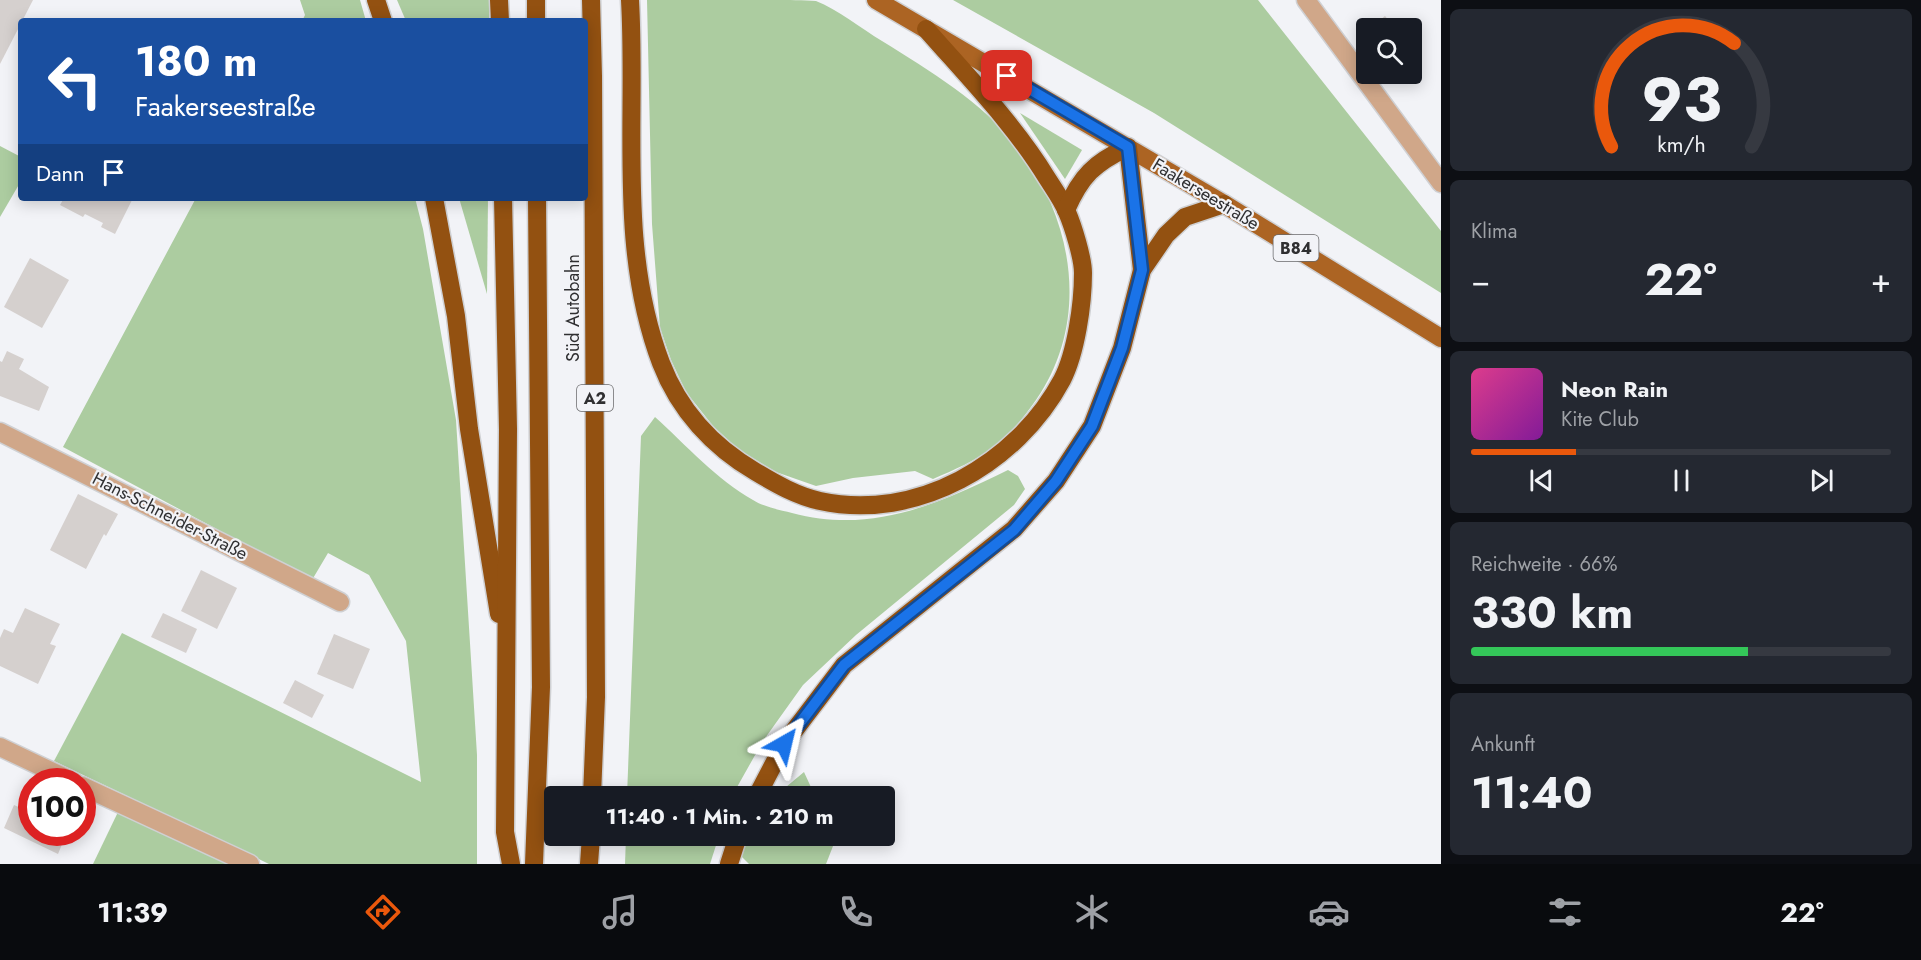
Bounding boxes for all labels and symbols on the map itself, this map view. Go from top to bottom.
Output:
pin [981,50,1032,101]
street label: Faakerseestraße [1148,152,1264,236]
road number: B84 [1274,235,1318,261]
street label: Süd Autobahn [560,254,586,362]
road number: A2 [577,385,613,411]
street label: Hans-Schneider-Straße [88,466,252,566]
position arrow [752,712,816,776]
speed limit sign: 100 [18,768,96,846]

